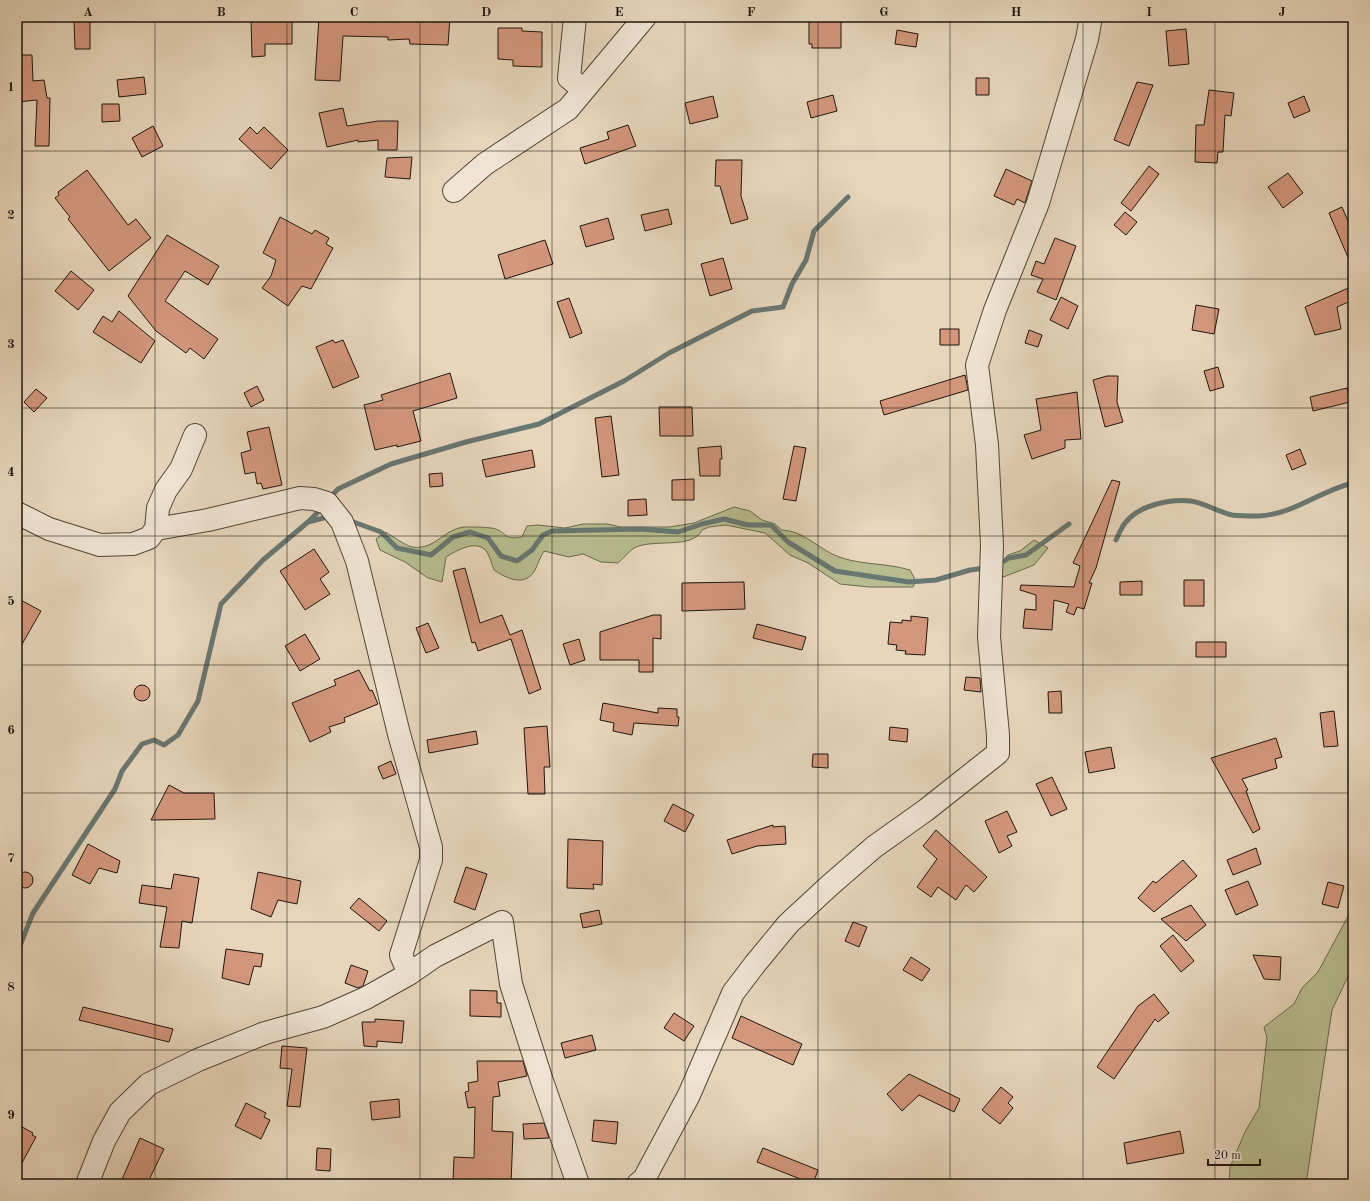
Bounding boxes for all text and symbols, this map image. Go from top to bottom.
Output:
text: A [83,6,93,19]
text: B [216,6,226,19]
text: C [350,6,358,19]
text: D [481,6,491,19]
text: E [615,6,624,19]
text: F [747,6,756,19]
text: G [879,6,889,19]
text: H [1011,6,1022,19]
text: I [1146,6,1152,19]
text: J [1278,6,1286,19]
text: 1 [7,81,15,94]
text: 2 [7,209,15,222]
text: 3 [7,338,15,351]
text: 4 [7,466,15,479]
text: 5 [7,595,15,608]
text: 6 [7,724,15,737]
text: 7 [7,852,15,865]
text: 8 [7,981,15,994]
text: 9 [7,1109,15,1122]
scale bar [1208,1141,1260,1167]
text: 20 m [1214,1150,1241,1162]

